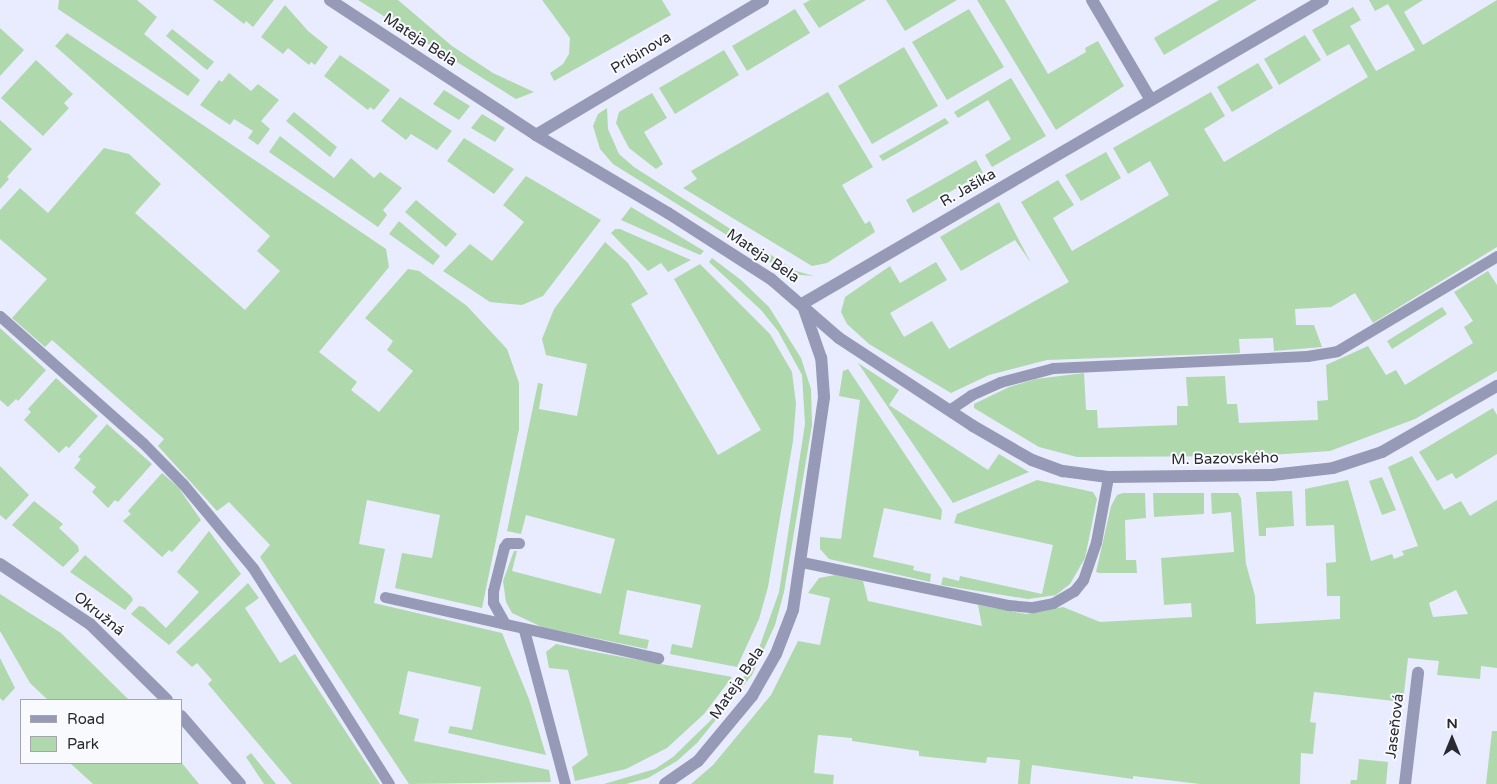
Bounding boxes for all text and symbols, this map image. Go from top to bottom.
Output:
street label: Mateja Bela [380,10,460,70]
street label: Pribinova [608,28,674,78]
street label: R. Jašíka [937,165,999,211]
street label: Mateja Bela [723,225,803,287]
street label: M. Bazovského [1171,449,1279,469]
street label: Okružná [70,588,128,640]
street label: Mateja Bela [706,643,768,723]
street label: Jaseňová [1382,692,1408,760]
legend [20,699,182,764]
text: Road [67,710,105,728]
north arrow [1427,714,1477,764]
text: N [1446,715,1458,732]
text: Park [67,735,99,753]

